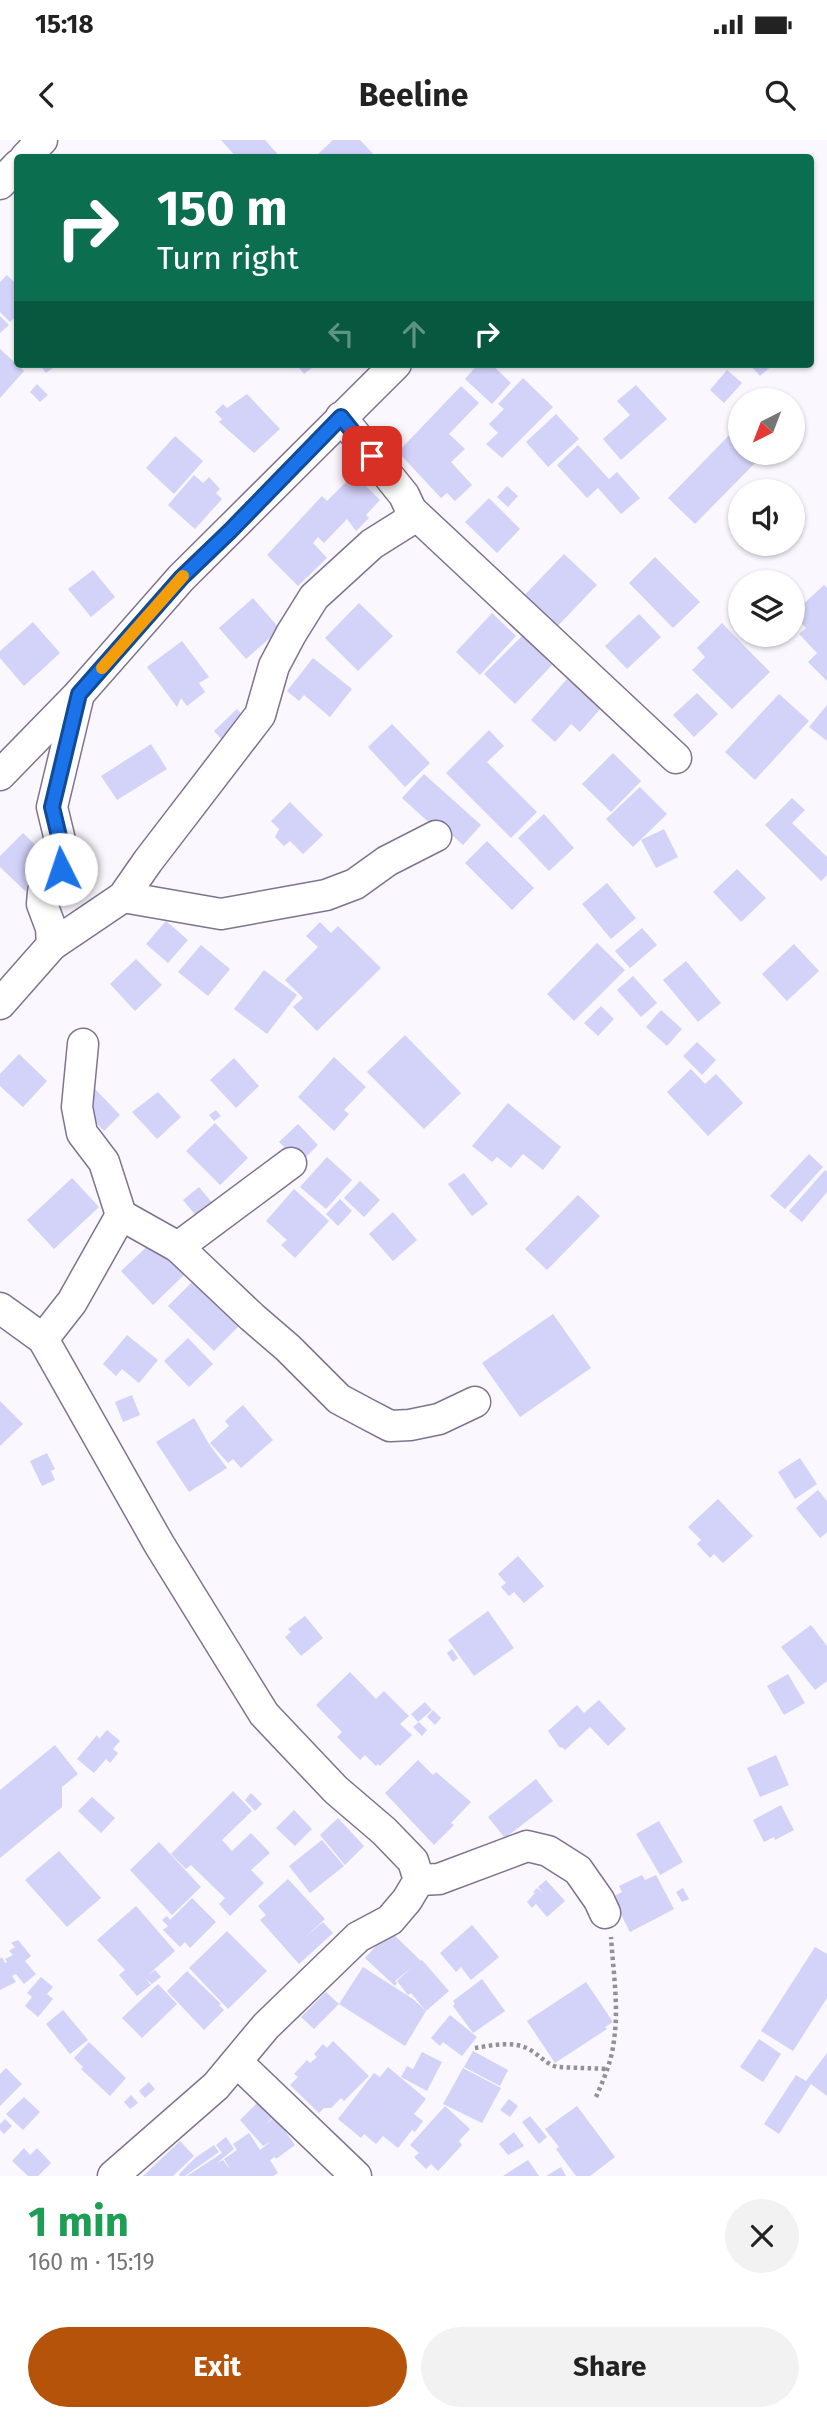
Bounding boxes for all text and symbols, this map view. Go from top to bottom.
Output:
text: 15:18 [35,9,94,40]
icon: back [28,76,66,114]
text: Beeline [359,76,468,114]
icon: search [761,76,799,114]
text: 150 m [157,179,288,238]
icon: right [42,182,133,273]
text: Turn right [157,239,299,277]
icon: left [322,315,360,353]
icon: ahead [395,315,433,353]
icon: right [468,315,506,353]
north arrow [728,388,805,466]
map controls [728,388,805,647]
pin [342,426,402,486]
icon: arrive [353,437,391,475]
button: sound [728,479,805,556]
button: layers [728,570,805,647]
position arrow [24,832,98,906]
text: 1 min [28,2197,129,2247]
button: close [725,2199,799,2273]
text: 160 m · 15:19 [28,2248,155,2276]
button: Exit [28,2327,407,2407]
button: Share [421,2327,799,2407]

